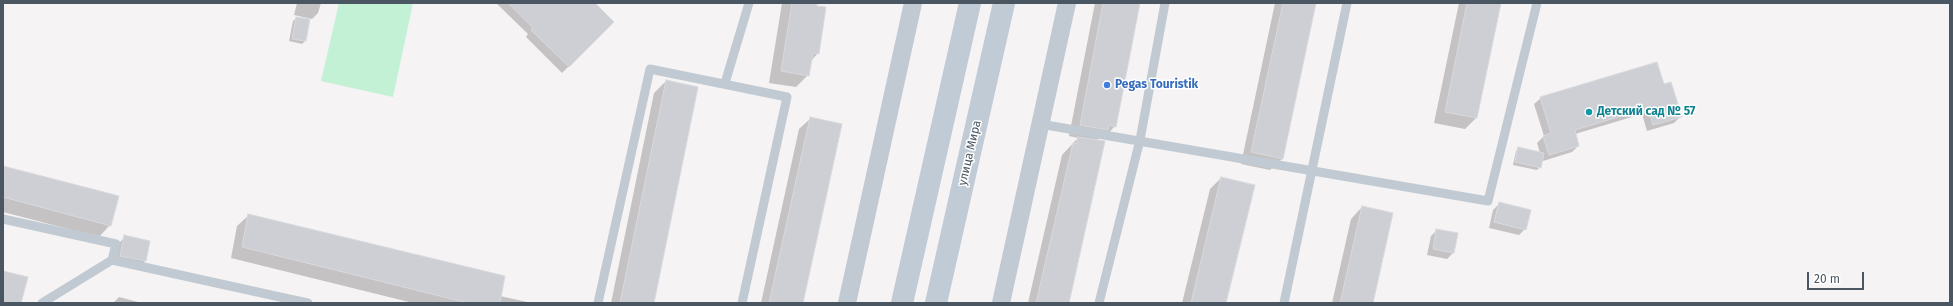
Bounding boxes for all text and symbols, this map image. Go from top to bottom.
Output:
place label: Pegas Touristik [1115,78,1198,92]
marker: Pegas Touristik [1102,80,1112,90]
place label: Детский сад № 57 [1597,105,1695,119]
marker: Детский сад № 57 [1584,107,1594,117]
street label: улица Мира [955,119,985,187]
scale bar [1809,264,1866,290]
text: 20 m [1814,272,1840,286]

